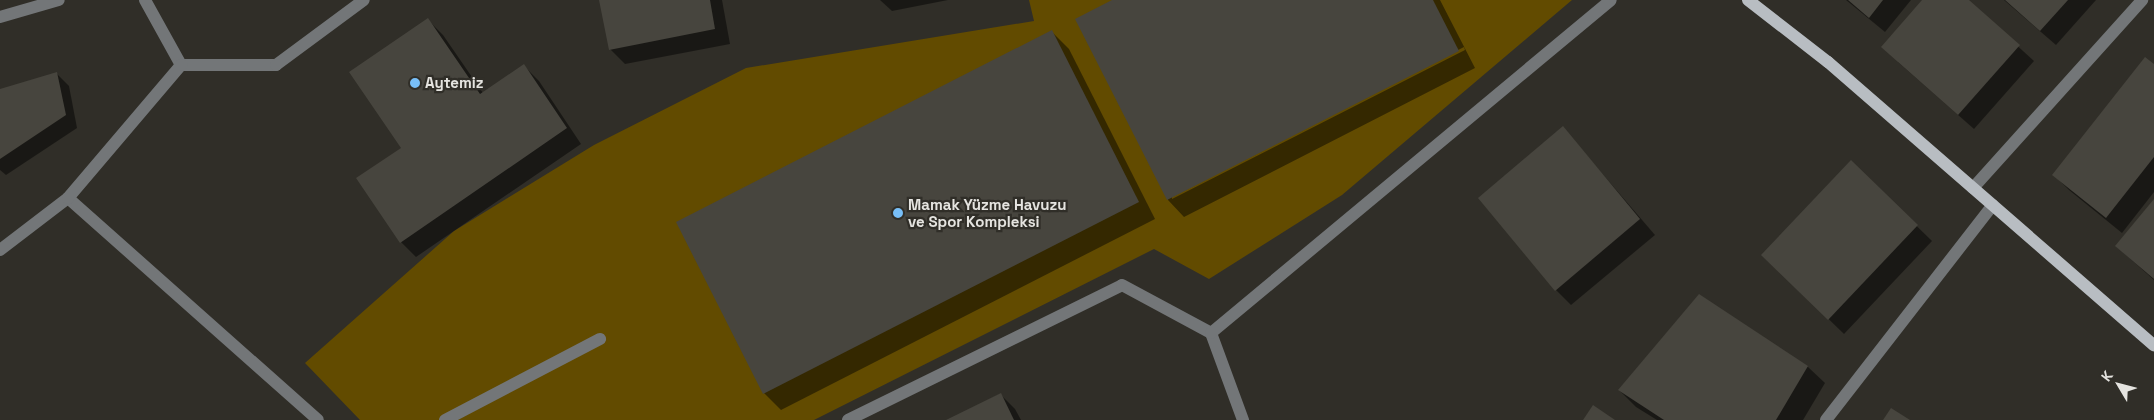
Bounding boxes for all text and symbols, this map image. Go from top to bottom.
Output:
place label: Aytemiz [425,74,484,92]
marker: Aytemiz [409,77,421,89]
place label: Mamak Yüzme Havuzu ve Spor Kompleksi [908,195,1067,230]
marker: Mamak Yüzme Havuzu ve Spor Kompleksi [892,207,904,219]
north arrow [2094,360,2144,410]
text: K [2097,367,2117,385]

